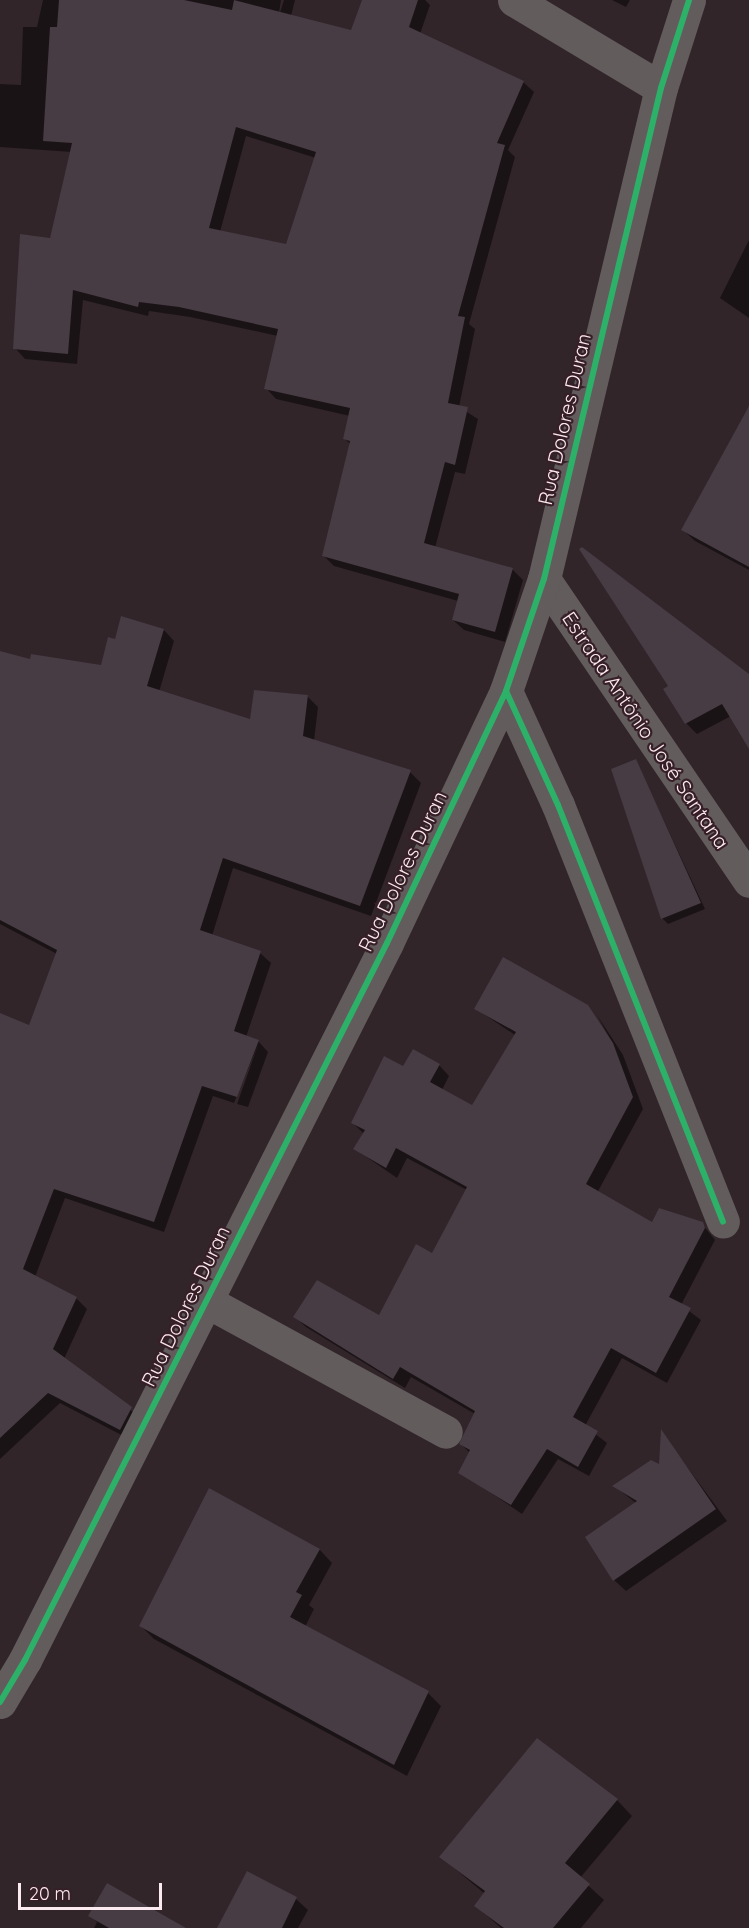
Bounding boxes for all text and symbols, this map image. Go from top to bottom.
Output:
street label: Rua Dolores Duran [533,331,595,507]
street label: Estrada Antônio José Santana [558,607,734,853]
street label: Rua Dolores Duran [353,787,451,955]
street label: Rua Dolores Duran [136,1222,234,1390]
scale bar [21,1871,165,1909]
text: 20 m [29,1882,71,1905]

